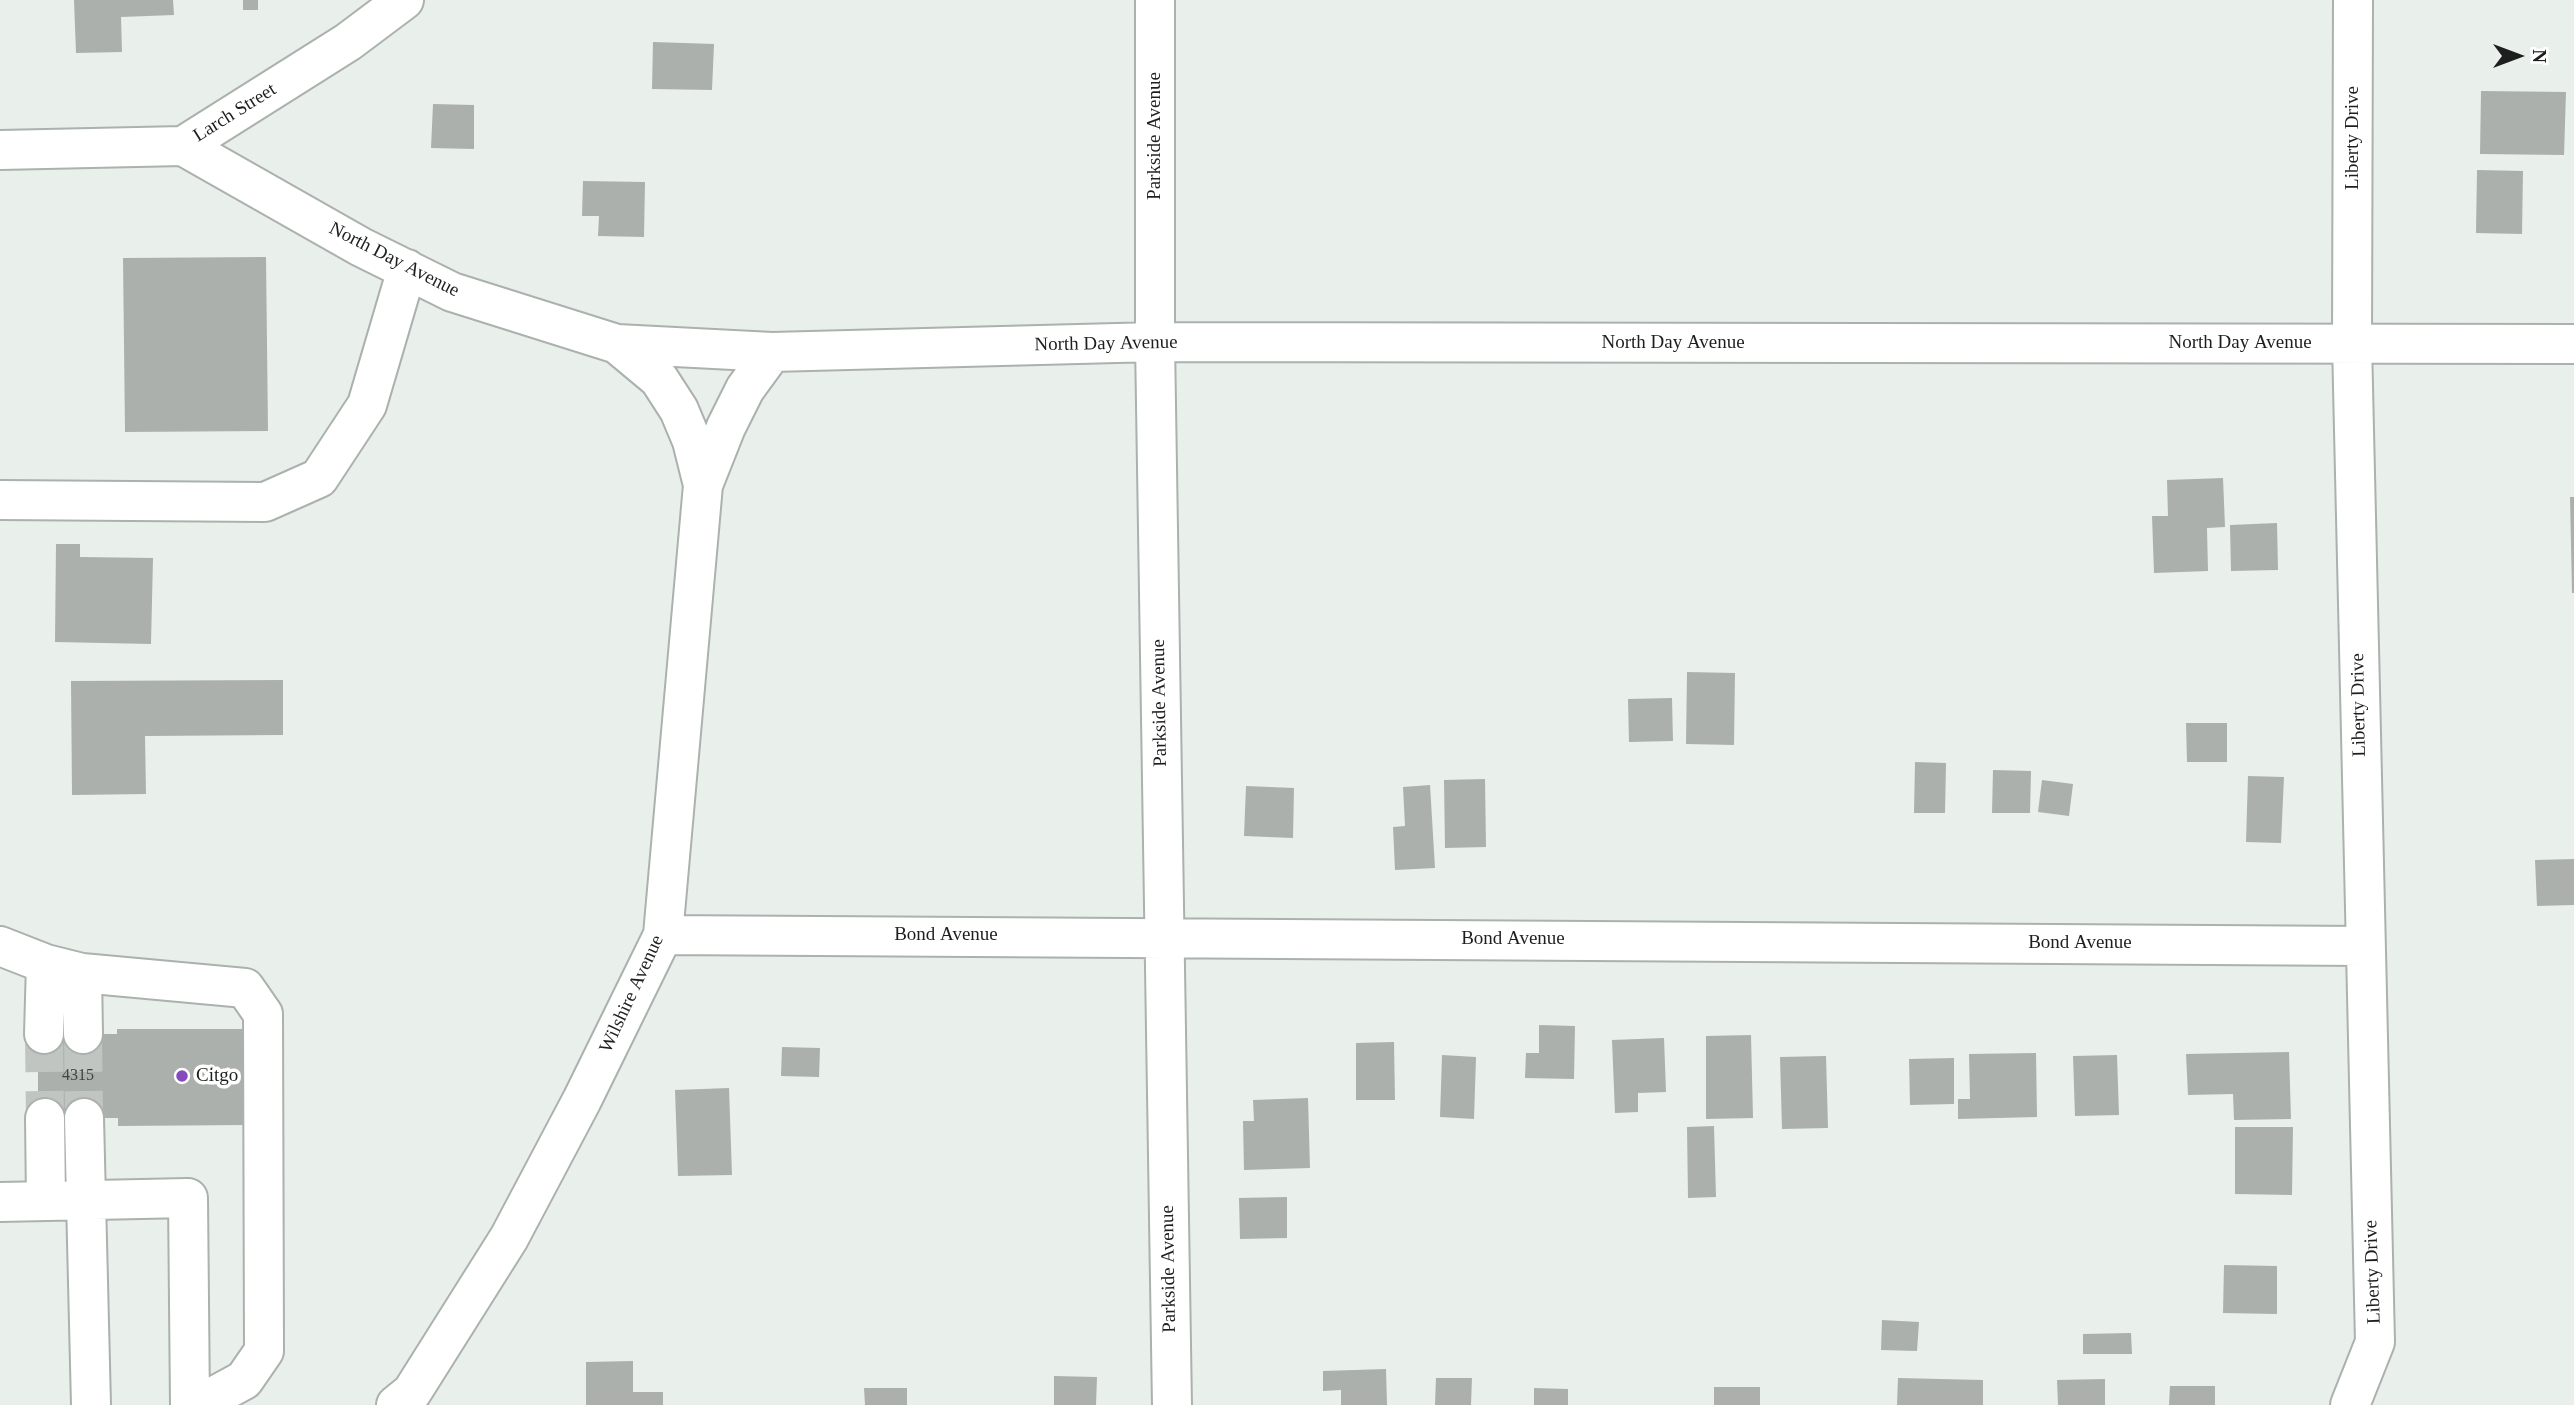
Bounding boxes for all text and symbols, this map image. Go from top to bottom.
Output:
north arrow [2483,21,2553,91]
text: N [2529,49,2550,63]
street label: Parkside Avenue [1144,72,1166,200]
street label: Larch Street [189,79,281,147]
street label: Liberty Drive [2342,86,2364,190]
street label: North Day Avenue [325,217,463,303]
street label: North Day Avenue [1034,331,1178,357]
street label: North Day Avenue [1601,332,1745,354]
street label: North Day Avenue [2168,332,2312,354]
street label: Parkside Avenue [1147,639,1173,767]
street label: Liberty Drive [2347,653,2371,757]
street label: Bond Avenue [894,924,998,946]
street label: Bond Avenue [1461,928,1565,950]
street label: Wilshire Avenue [595,932,669,1056]
street label: Bond Avenue [2028,932,2132,954]
place label: Citgo [196,1065,238,1087]
house number: 4315 [62,1066,94,1086]
marker: Citgo [174,1068,190,1084]
street label: Parkside Avenue [1156,1205,1182,1333]
street label: Liberty Drive [2360,1220,2386,1324]

